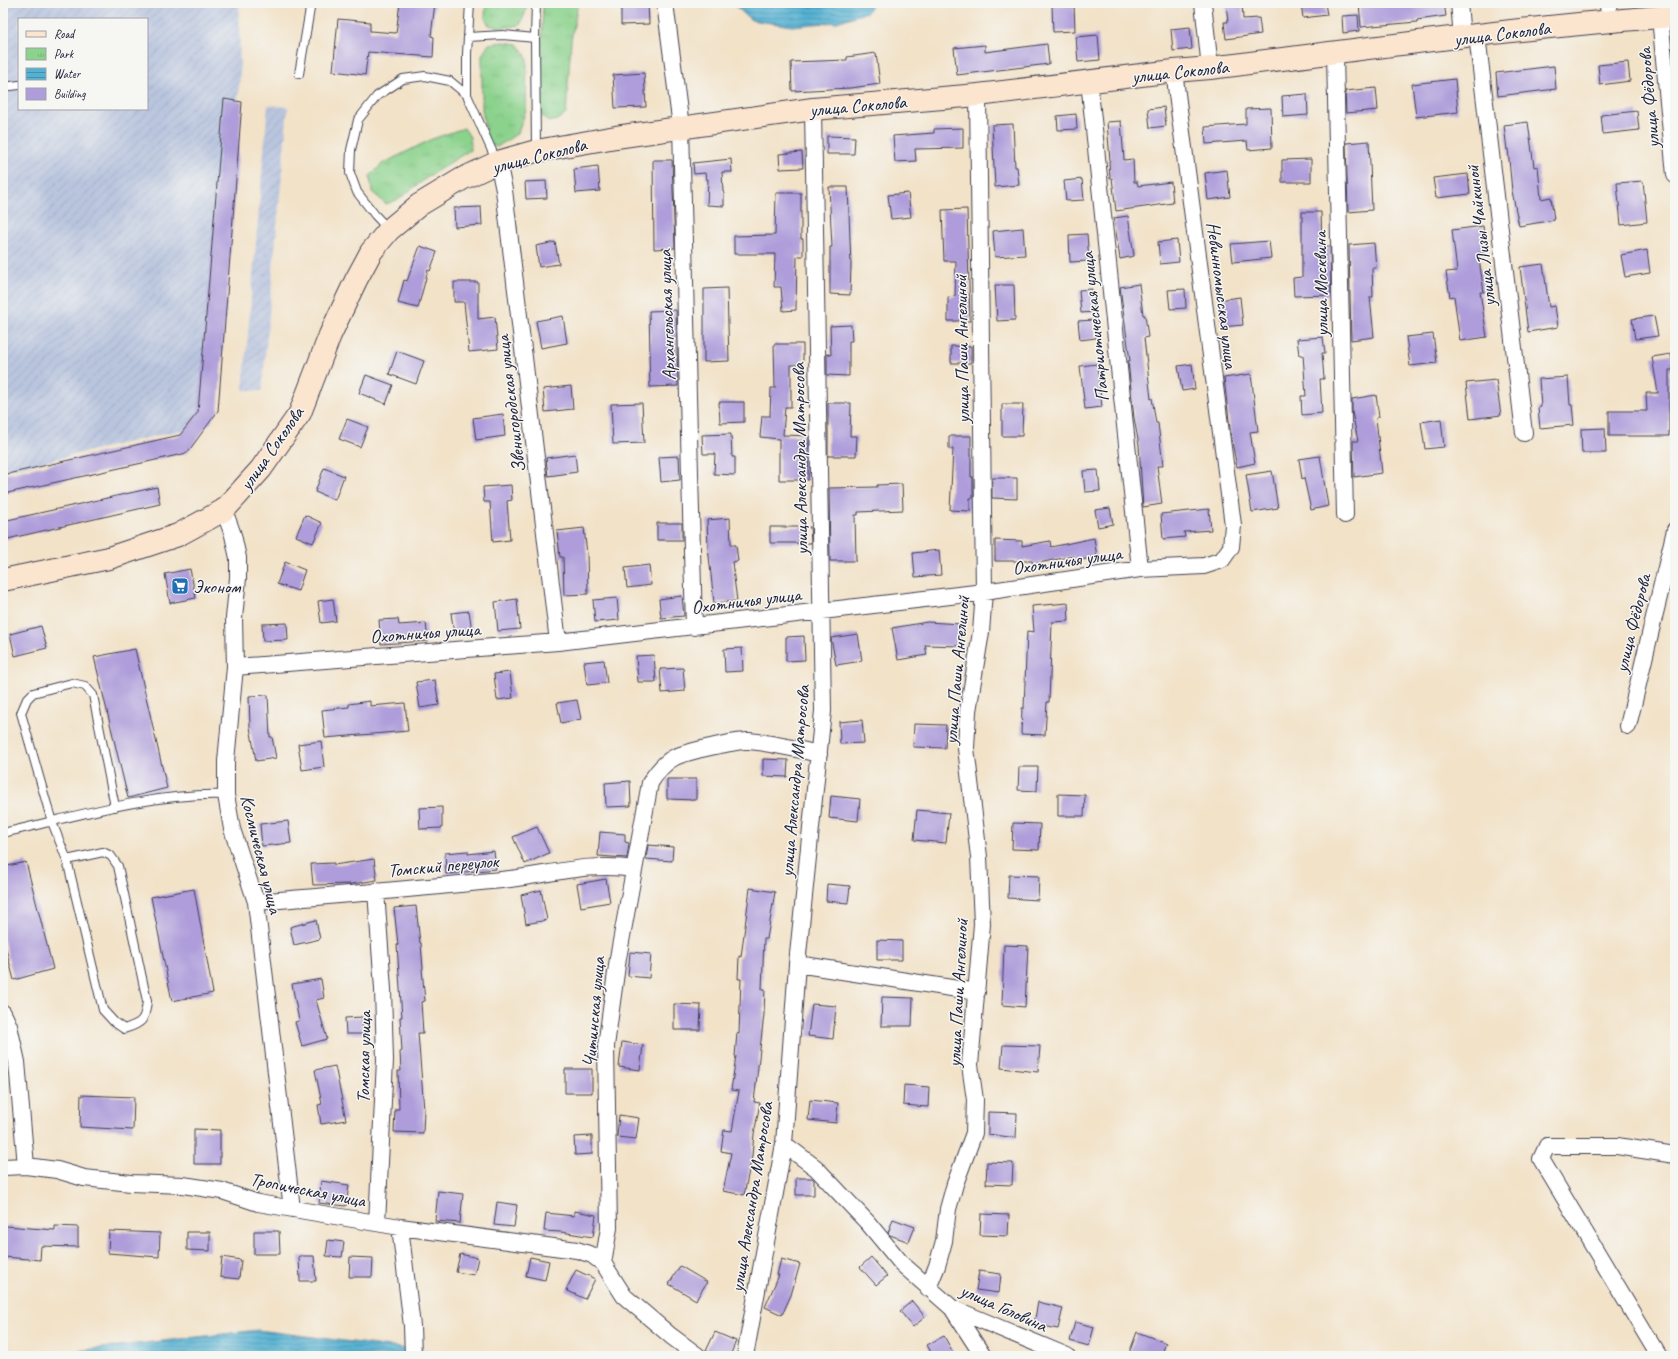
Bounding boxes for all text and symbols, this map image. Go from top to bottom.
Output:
street label: улица Соколова [1452,16,1553,52]
legend [18,18,148,110]
text: Road [54,26,76,42]
street label: улица Фёдорова [1632,45,1665,150]
text: Park [54,46,75,62]
street label: улица Соколова [1130,55,1231,89]
text: Water [54,66,82,82]
text: Building [54,86,86,102]
street label: улица Соколова [808,90,909,122]
street label: улица Соколова [488,132,591,180]
street label: улица Лизы Чайкиной [1460,163,1502,309]
street label: Невинномысская улица [1201,220,1243,371]
street label: улица Москвина [1308,229,1334,338]
street label: Архангельская улица [653,247,681,381]
street label: Патриотическая улица [1075,249,1115,403]
street label: улица Паши Ангелиной [949,273,975,425]
street label: Звенигородская улица [490,332,531,474]
street label: улица Александра Матросова [786,361,814,556]
street label: улица Соколова [234,401,310,496]
street label: Охотничья улица [1011,541,1126,581]
street label: улица Фёдорова [1609,569,1657,676]
place label: Эконом [193,575,241,599]
supermarket icon: Эконом [170,576,190,596]
street label: Охотничья улица [690,582,804,620]
street label: улица Паши Ангелиной [938,594,976,746]
street label: Охотничья улица [369,617,483,649]
street label: улица Александра Матросова [775,683,815,879]
street label: Космическая улица [235,792,288,917]
street label: Томский переулок [387,849,501,883]
street label: улица Паши Ангелиной [942,917,974,1069]
street label: Читинская улица [577,954,611,1068]
street label: Томская улица [351,1009,377,1103]
street label: улица Александра Матросова [725,1099,779,1295]
street label: Тропическая улица [248,1167,369,1213]
street label: улица Головина [956,1278,1052,1338]

